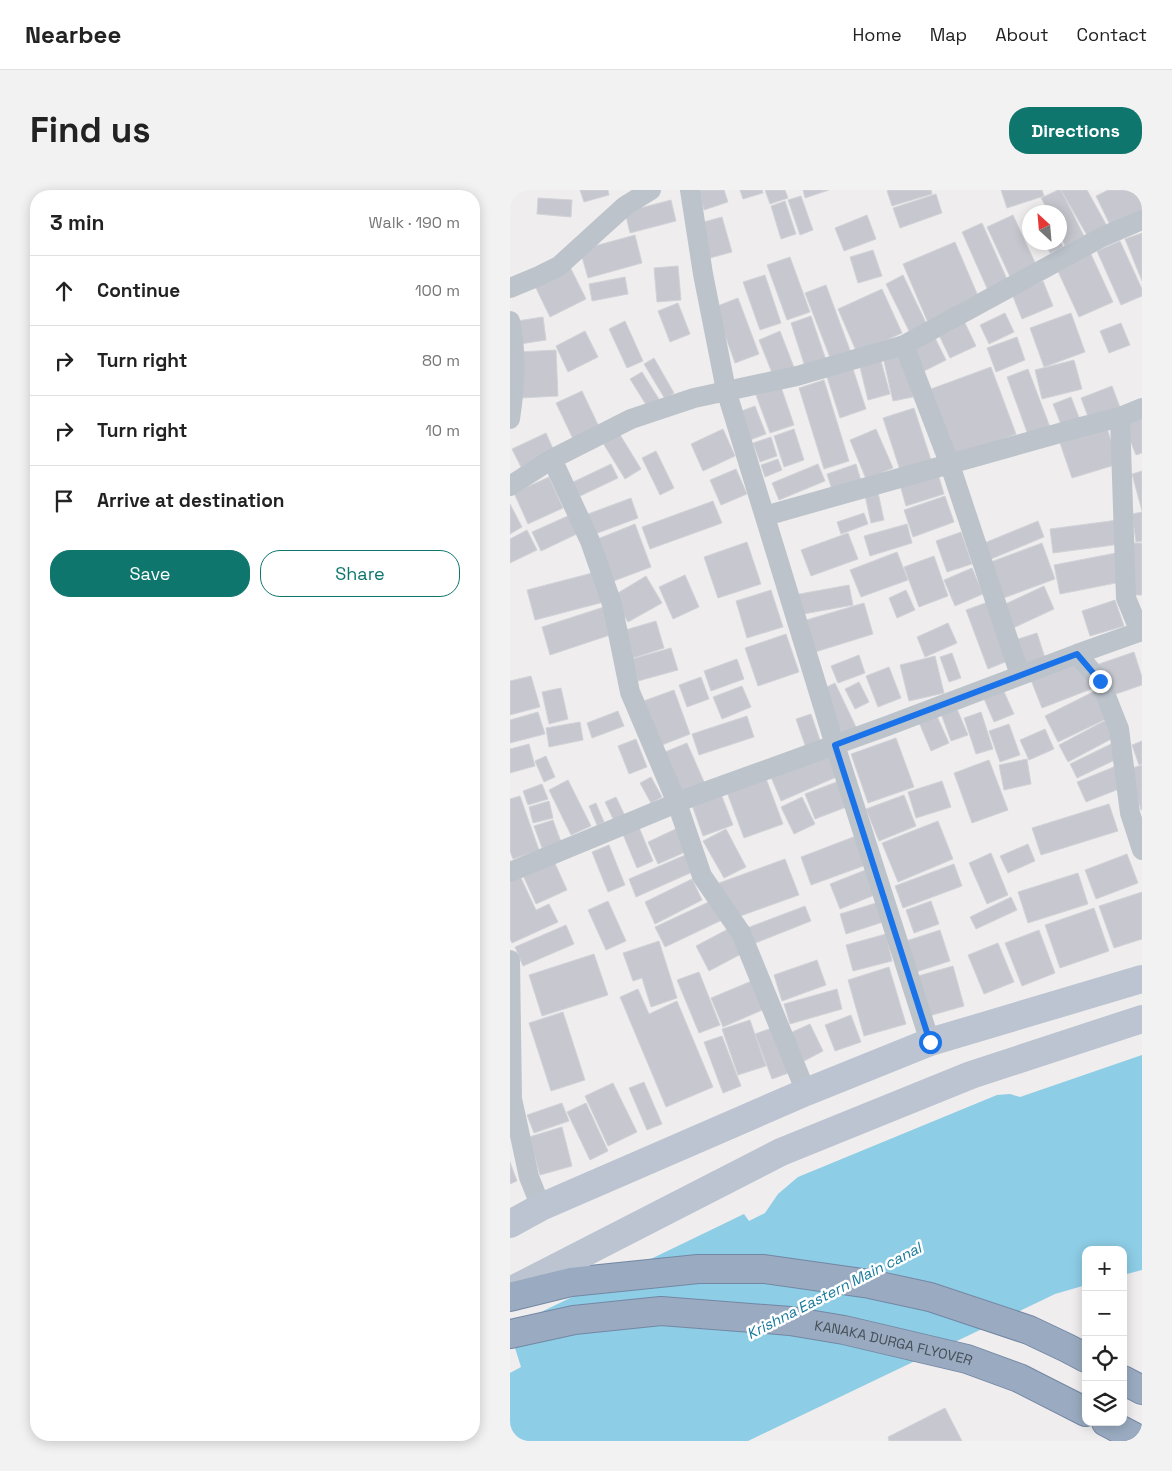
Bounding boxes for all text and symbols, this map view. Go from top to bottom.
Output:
text: Nearbee [25,19,121,50]
text: Home [853,23,902,46]
text: Map [930,23,967,46]
text: About [995,23,1049,46]
text: Contact [1077,23,1147,46]
button: Directions [1009,107,1142,154]
text: Find us [30,108,151,152]
north arrow [1022,205,1067,250]
text: 3 min [50,209,105,236]
text: Walk · 190 m [369,212,460,233]
icon: ahead [50,277,78,305]
text: Continue [97,278,180,303]
text: 100 m [415,280,460,301]
icon: right [50,347,78,375]
text: Turn right [97,348,187,373]
text: 80 m [422,350,460,371]
icon: right [50,417,78,445]
text: Turn right [97,418,187,443]
text: 10 m [425,420,460,441]
icon: arrive [50,487,78,515]
text: Arrive at destination [97,488,285,513]
button: Save [50,550,250,597]
button: Share [260,550,460,597]
route end [1089,670,1112,693]
route start [919,1031,942,1054]
water label: Krishna Eastern Main canal [743,1237,926,1343]
map controls [1082,1246,1127,1426]
button: + [1082,1246,1127,1291]
button: − [1082,1291,1127,1336]
street label: KANAKA DURGA FLYOVER [813,1316,975,1369]
button: locate [1082,1336,1127,1381]
button: layers [1082,1381,1127,1426]

